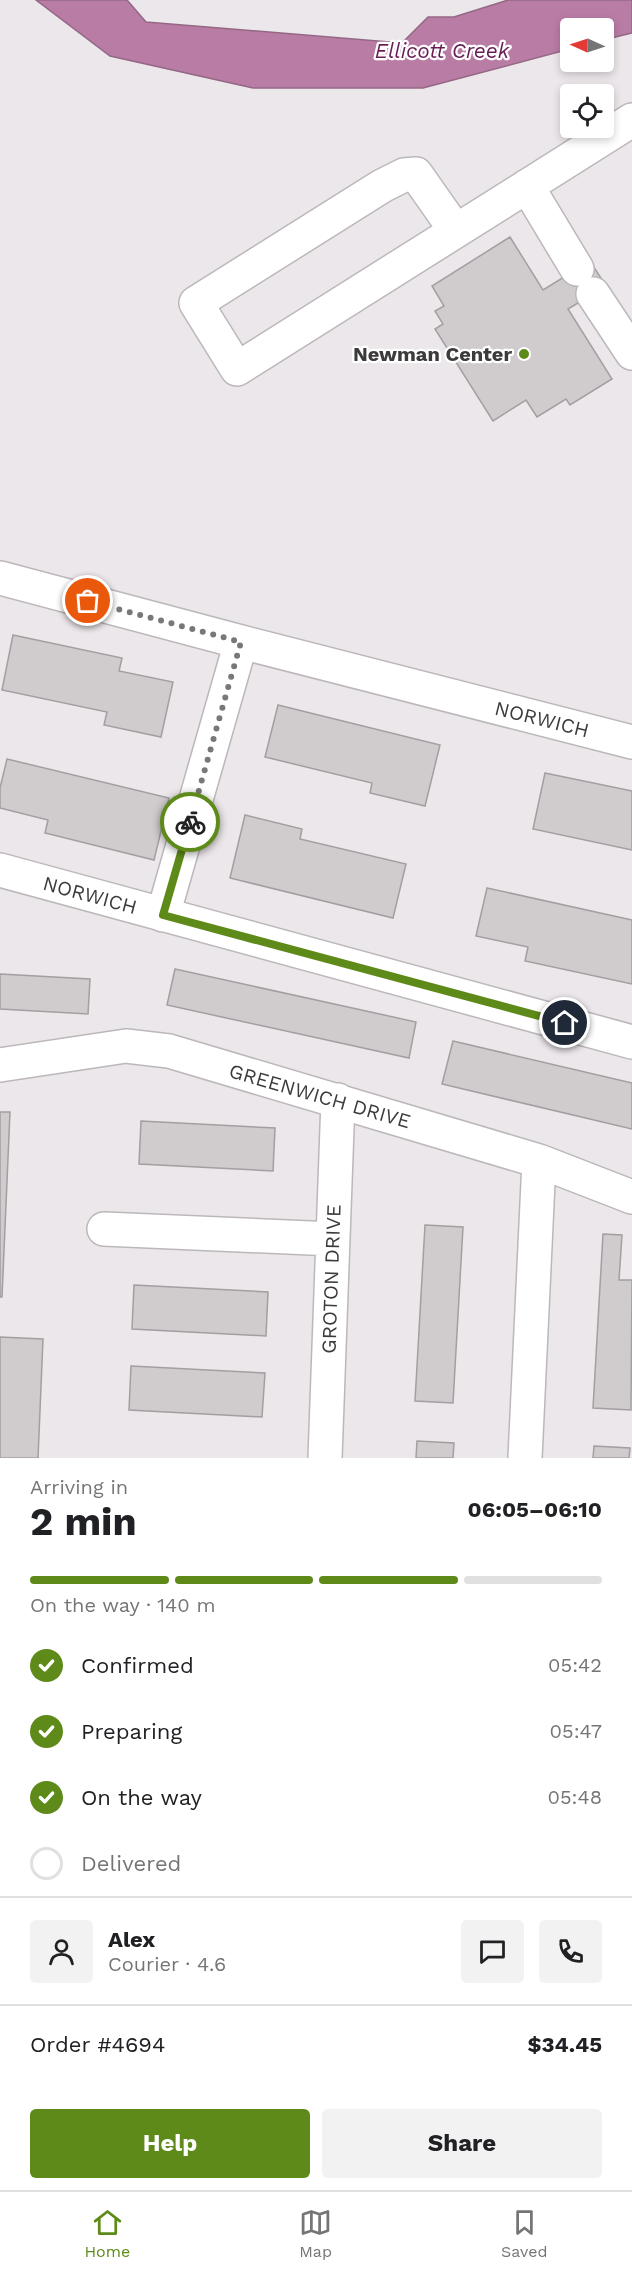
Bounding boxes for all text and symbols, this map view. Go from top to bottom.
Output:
north arrow [560,18,614,72]
map controls [560,18,614,138]
water label: Ellicott Creek [375,38,510,63]
button: locate [560,84,614,138]
place label: Newman Center [353,342,512,366]
marker: Newman Center [517,347,531,361]
pin [62,575,113,626]
icon: bag [71,584,104,617]
street label: NORWICH [492,696,592,742]
courier [160,792,220,852]
icon: bike [174,806,207,839]
street label: NORWICH [40,871,140,919]
pin [539,997,590,1048]
icon: home [548,1006,581,1039]
street label: GREENWICH DRIVE [226,1059,414,1133]
street label: GROTON DRIVE [316,1204,346,1354]
text: Arriving in [30,1475,128,1499]
text: 06:05–06:10 [468,1497,602,1522]
text: 2 min [30,1499,137,1544]
text: On the way · 140 m [30,1593,216,1617]
icon: check [30,1649,63,1682]
text: Confirmed [81,1653,194,1678]
text: 05:42 [548,1653,602,1677]
icon: check [30,1715,63,1748]
text: Preparing [81,1719,182,1744]
text: 05:47 [550,1719,602,1743]
icon: check [30,1781,63,1814]
text: On the way [81,1785,202,1810]
text: 05:48 [547,1785,602,1809]
text: Delivered [81,1851,181,1876]
button: person [30,1920,93,1983]
button: chat [461,1920,524,1983]
button: phone [539,1920,602,1983]
text: Alex [108,1927,155,1952]
text: Courier · 4.6 [108,1952,226,1976]
text: Order #4694 [30,2032,165,2057]
text: $34.45 [527,2032,602,2057]
button: Help [30,2109,310,2178]
button: Share [322,2109,602,2178]
tab: Home [84,2206,130,2261]
tab: Map [299,2206,332,2261]
tab: Saved [501,2206,548,2261]

